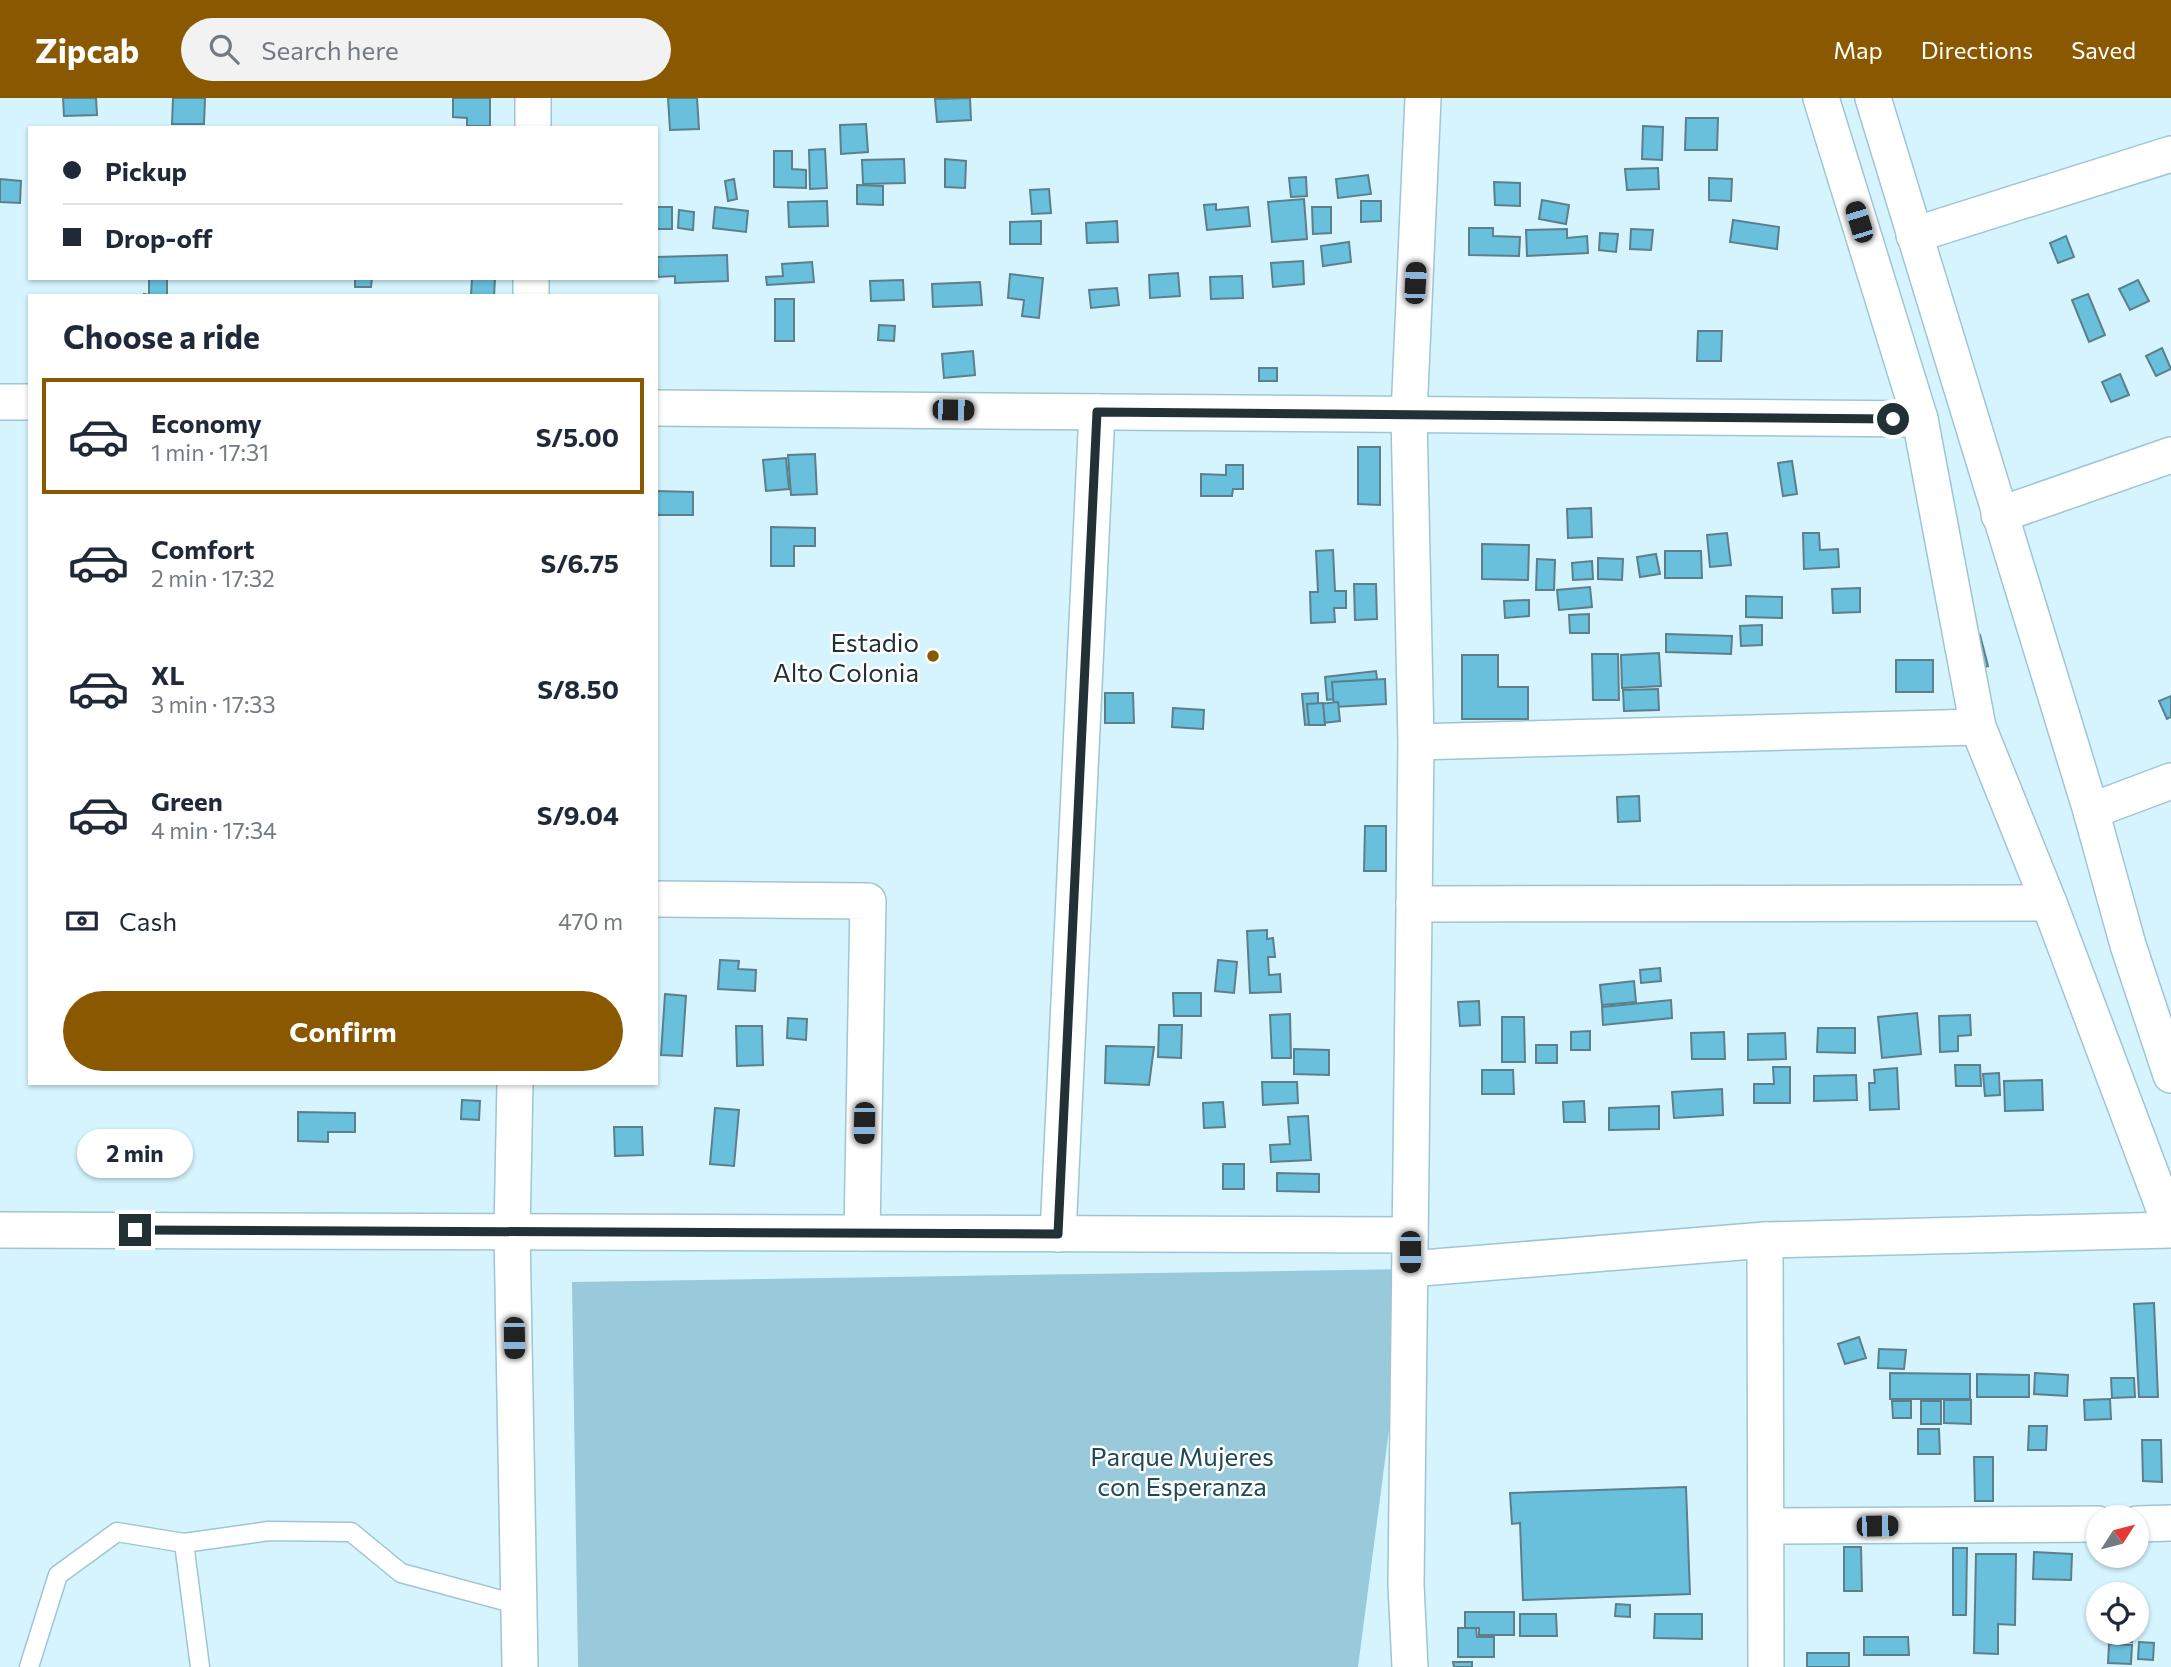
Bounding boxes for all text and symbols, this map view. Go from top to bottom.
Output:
search box [181,18,671,81]
text: Zipcab [35,29,139,70]
icon: search [205,30,243,68]
text: Search here [261,34,399,65]
text: Map [1833,35,1883,64]
text: Directions [1921,35,2033,64]
text: Saved [2071,35,2136,64]
text: Pickup [105,155,187,186]
car [1843,199,1876,245]
text: Drop-off [105,222,212,253]
car [1404,261,1427,305]
text: Choose a ride [63,316,260,356]
car [932,399,975,421]
route start [1877,403,1909,435]
icon: car [67,405,130,468]
text: Economy [151,407,262,438]
text: S/5.00 [536,421,619,452]
text: 1 min · 17:31 [151,438,269,466]
icon: car [67,531,130,594]
text: Comfort [151,533,254,564]
text: S/6.75 [541,547,619,578]
text: 2 min · 17:32 [151,564,275,592]
place label: Estadio Alto Colonia [773,626,919,687]
marker: Estadio Alto Colonia [925,648,941,664]
icon: car [67,657,130,720]
text: XL [151,659,185,690]
text: S/8.50 [537,673,619,704]
text: 3 min · 17:33 [151,690,276,718]
icon: car [67,783,130,846]
text: Green [151,785,223,816]
text: S/9.04 [537,799,619,830]
text: 4 min · 17:34 [151,816,277,844]
icon: cash [63,902,101,940]
text: Cash [119,905,177,936]
text: 470 m [558,907,623,935]
button: Confirm [63,991,623,1071]
car [854,1102,875,1144]
callout: 2 min [77,1128,193,1178]
text: 2 min [106,1139,164,1167]
route end [119,1214,151,1246]
car [1400,1231,1421,1273]
car [504,1317,525,1359]
park label: Parque Mujeres con Esperanza [1090,1440,1274,1501]
north arrow [2086,1505,2149,1568]
map controls [2086,1505,2149,1645]
car [1856,1515,1899,1537]
button: locate [2086,1582,2149,1645]

